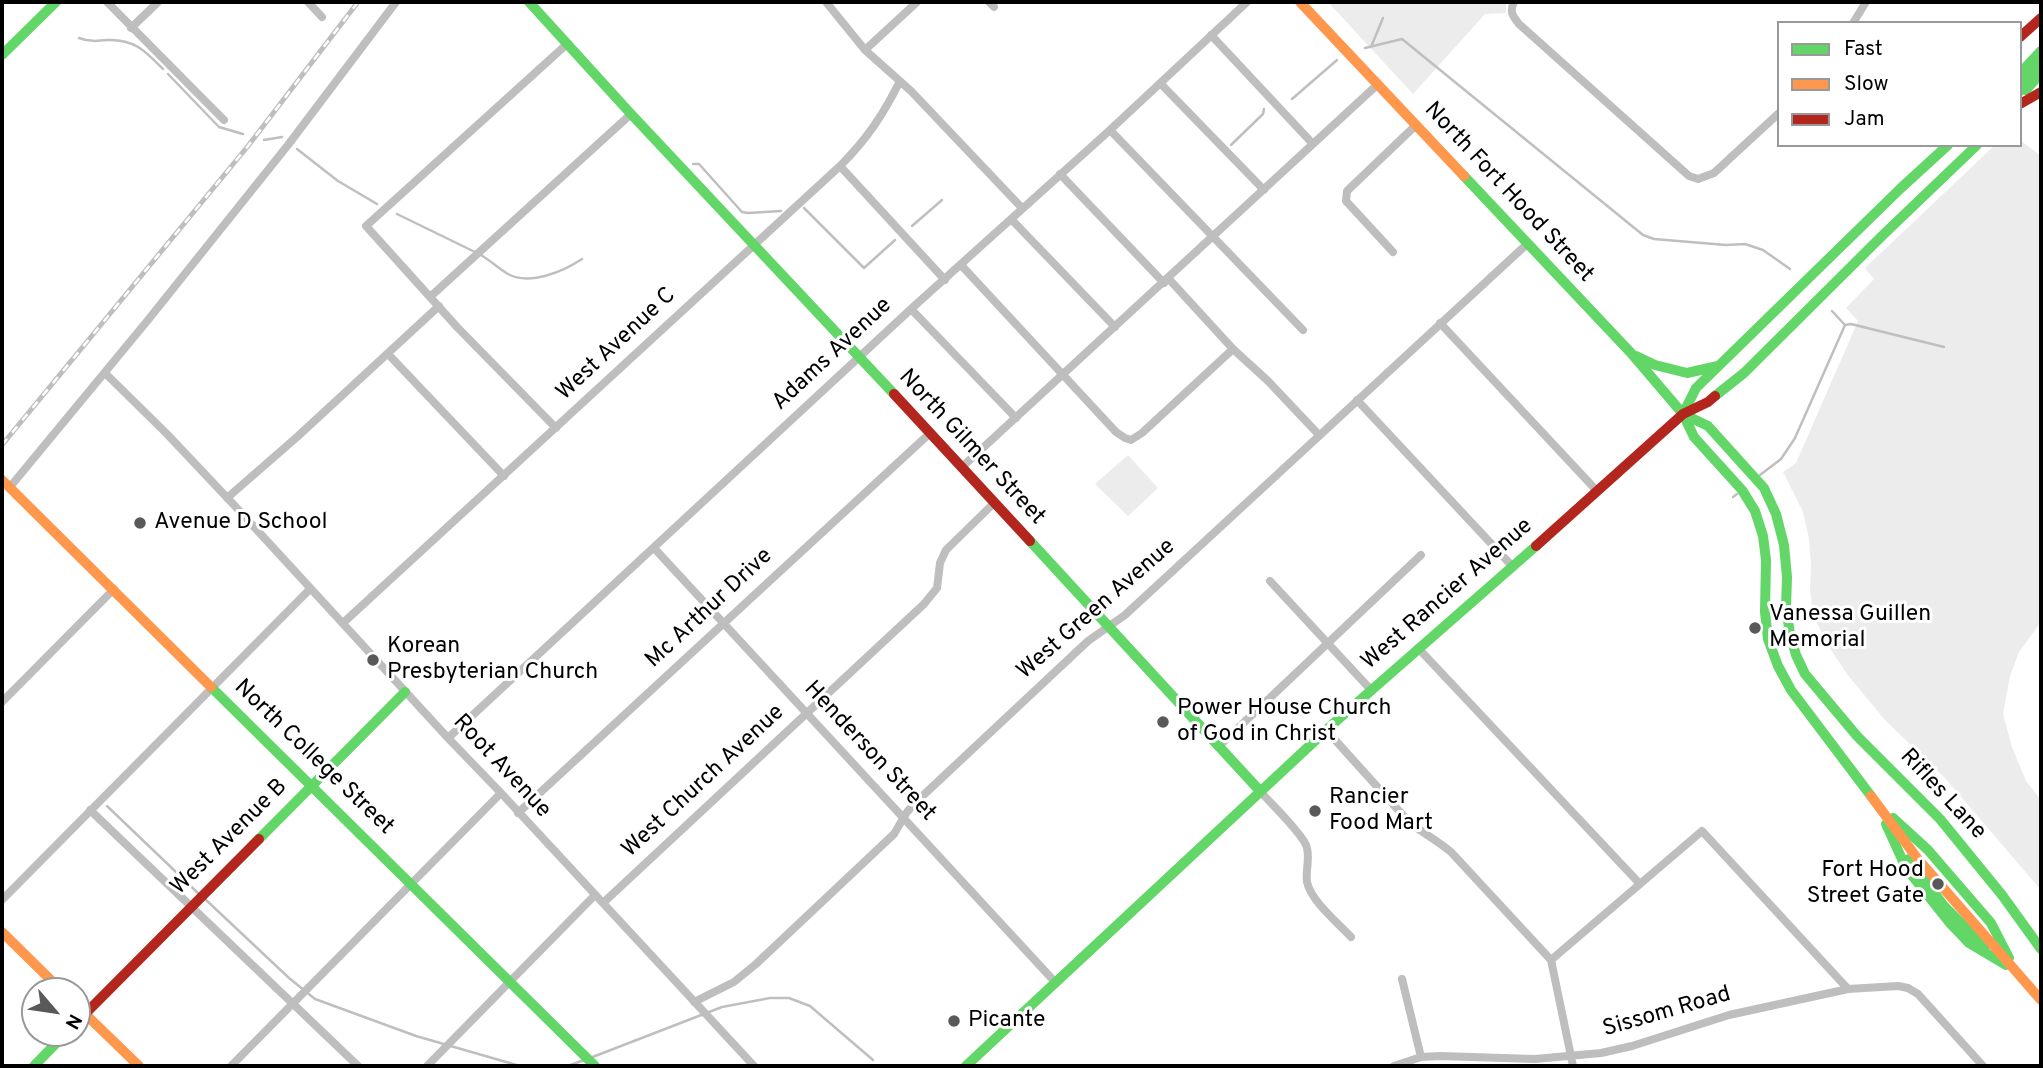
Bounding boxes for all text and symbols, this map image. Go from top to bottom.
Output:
legend [1777,21,2022,147]
text: Fast [1844,36,1883,63]
text: Slow [1844,71,1889,98]
street label: North Fort Hood Street [1417,97,1599,289]
text: Jam [1844,106,1885,133]
street label: West Avenue C [552,283,682,407]
street label: Adams Avenue [768,293,898,417]
street label: North Gilmer Street [892,364,1050,532]
place label: Avenue D School [154,509,328,537]
street label: West Rancier Avenue [1357,513,1539,677]
marker: Avenue D School [132,515,148,531]
street label: West Green Avenue [1012,534,1182,686]
street label: Mc Arthur Drive [641,543,779,675]
place label: Vanessa Guillen Memorial [1769,601,1931,655]
marker: Vanessa Guillen Memorial [1747,620,1763,636]
place label: Korean Presbyterian Church [387,633,598,687]
marker: Korean Presbyterian Church [365,652,381,668]
street label: North College Street [227,675,399,841]
street label: Henderson Street [797,676,941,828]
place label: Power House Church of God in Christ [1177,695,1391,749]
street label: West Church Avenue [617,700,791,864]
street label: Root Avenue [446,709,556,825]
marker: Power House Church of God in Christ [1155,714,1171,730]
street label: Rifles Lane [1893,744,1991,846]
street label: West Avenue B [166,774,294,902]
place label: Rancier Food Mart [1329,784,1433,838]
marker: Rancier Food Mart [1307,803,1323,819]
place label: Fort Hood Street Gate [1807,857,1924,911]
marker: Fort Hood Street Gate [1930,876,1946,892]
north arrow [21,977,91,1047]
street label: Sissom Road [1600,982,1734,1044]
place label: Picante [968,1007,1045,1035]
text: N [59,1009,86,1033]
marker: Picante [946,1013,962,1029]

